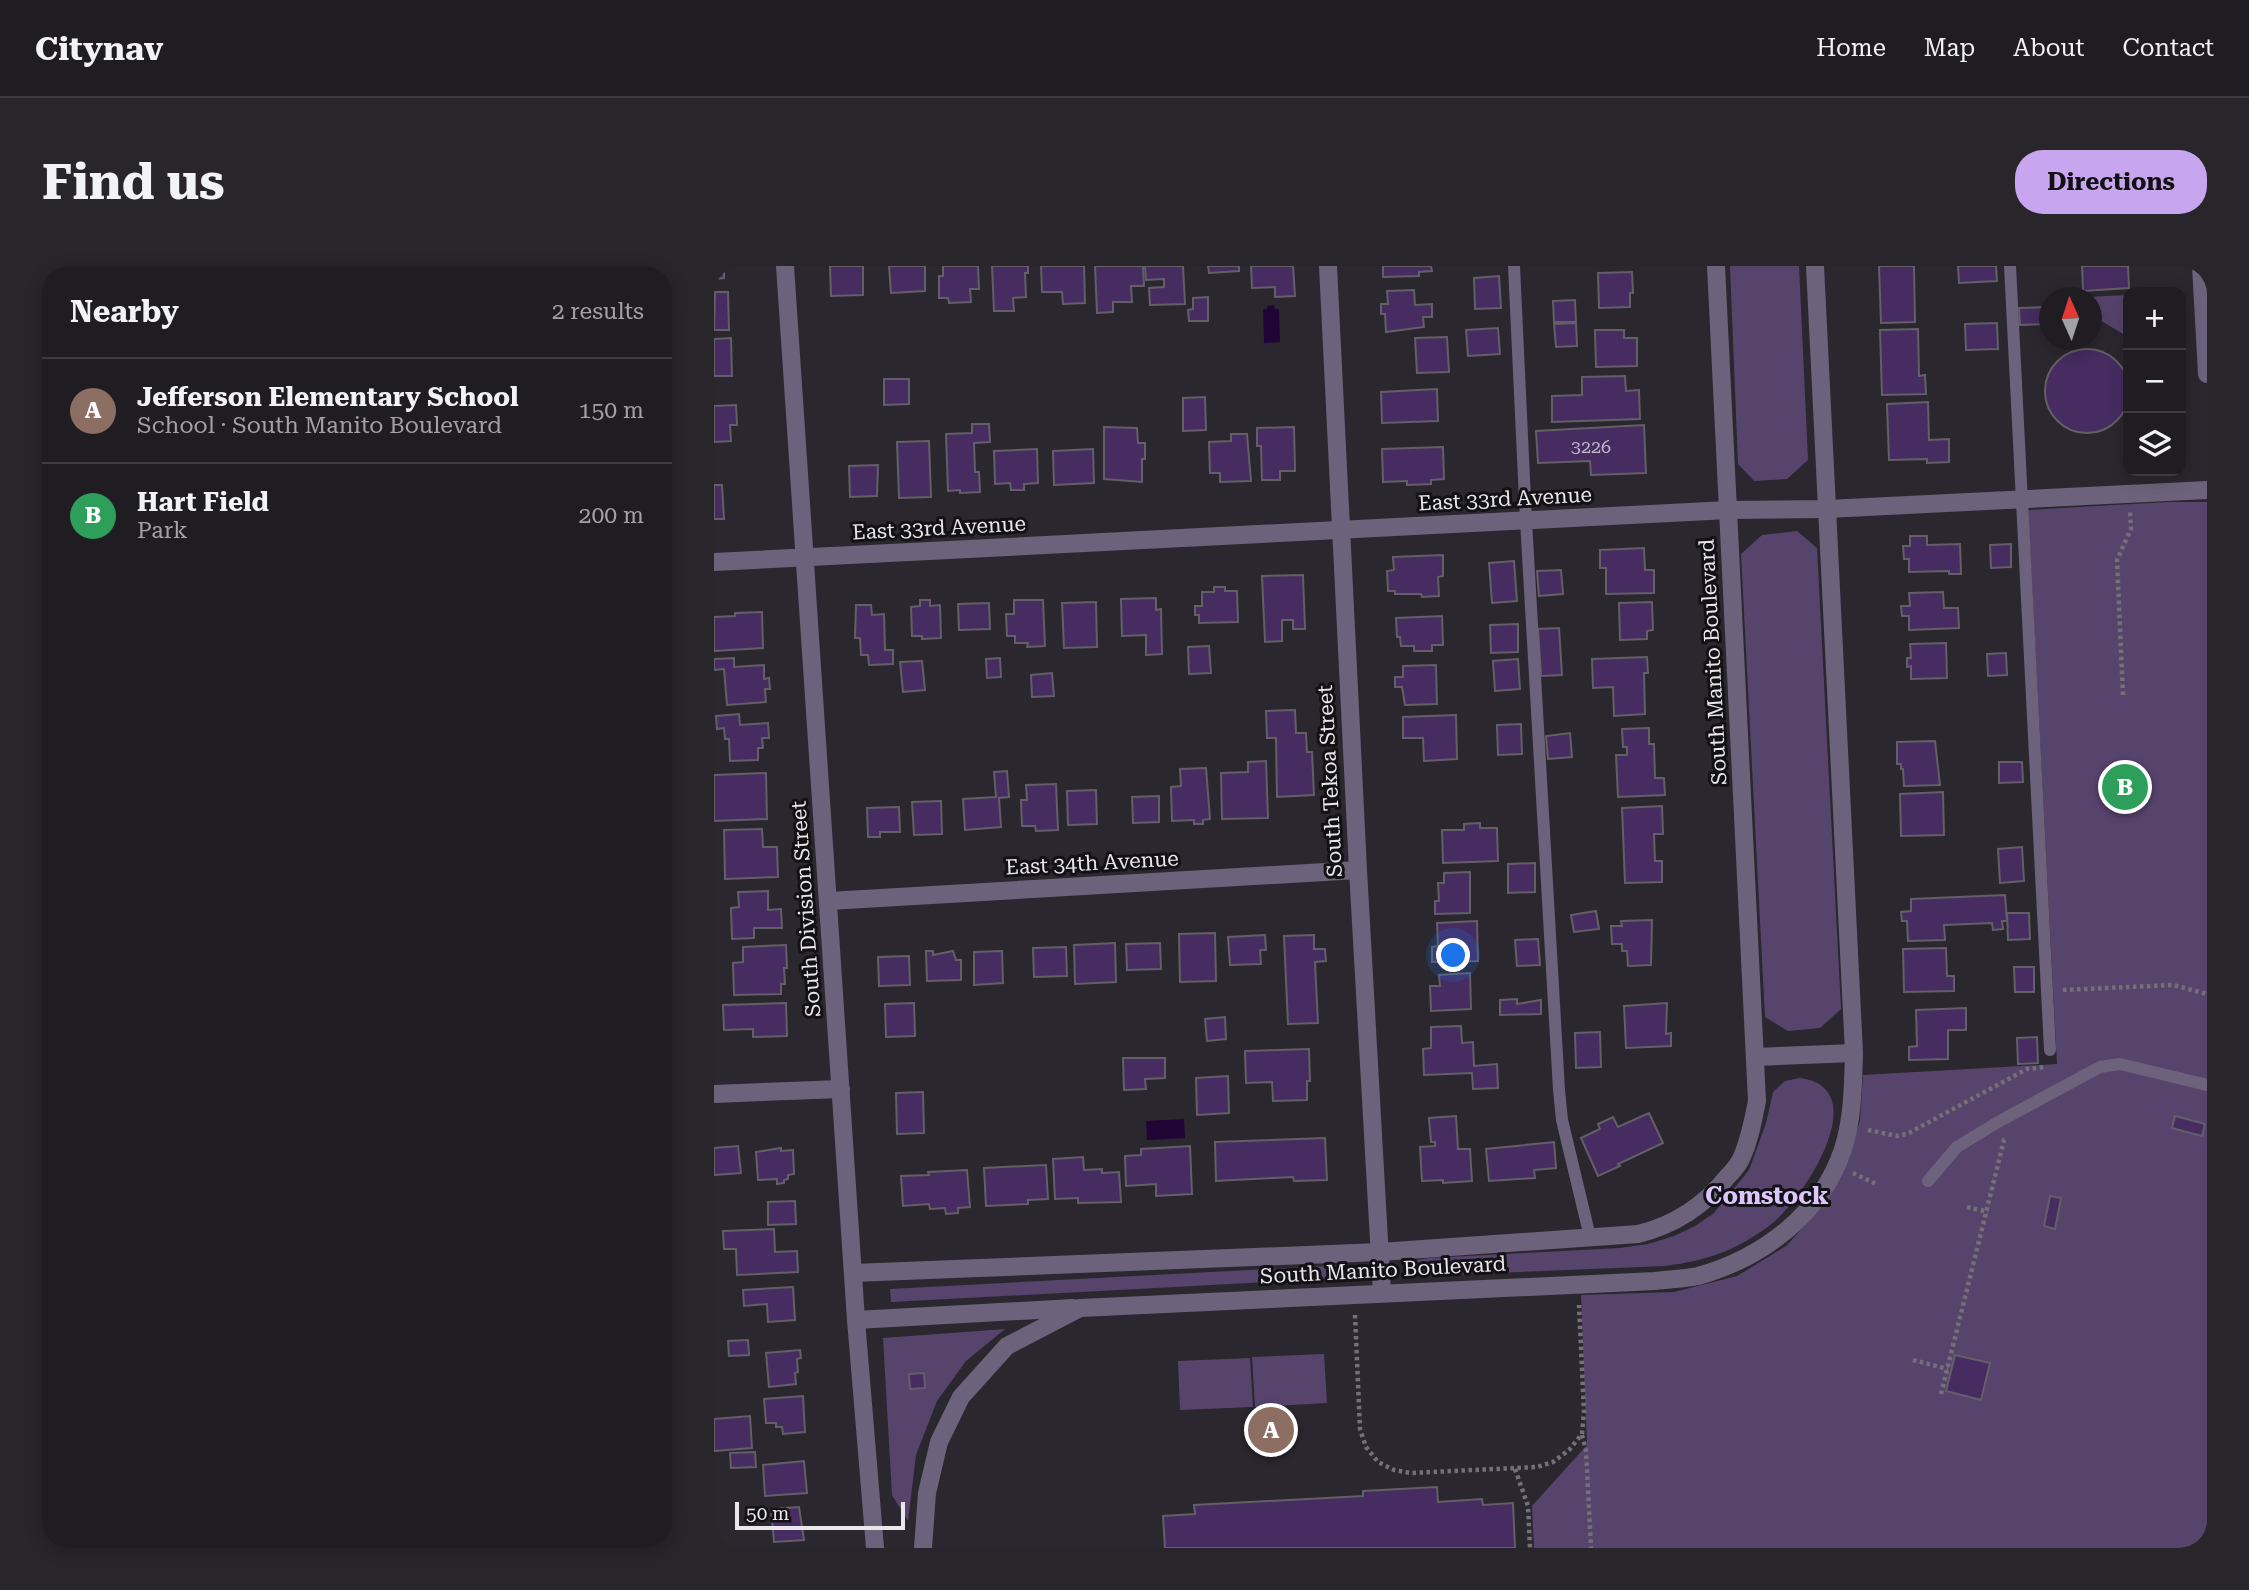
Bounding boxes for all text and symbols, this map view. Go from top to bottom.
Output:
text: Citynav [35,29,163,68]
text: Home [1816,34,1886,62]
text: Map [1924,34,1975,62]
text: About [2013,34,2084,62]
text: Contact [2122,34,2214,62]
button: Directions [2015,150,2207,214]
text: Find us [42,154,225,211]
north arrow [2039,287,2102,350]
map controls [2123,287,2186,476]
button: + [2123,287,2186,350]
text: Nearby [70,294,179,329]
text: 2 results [552,298,644,325]
button: − [2123,350,2186,413]
text: Jefferson Elementary School [137,382,519,412]
text: A [85,397,101,424]
text: 150 m [579,397,644,424]
text: School · South Manito Boulevard [137,412,502,439]
button: layers [2123,413,2186,476]
house number: 3226 [1571,436,1611,457]
street label: East 33rd Avenue [1417,482,1593,516]
text: Hart Field [137,487,269,517]
text: B [85,502,101,529]
text: 200 m [579,502,644,529]
street label: East 33rd Avenue [851,511,1027,545]
text: Park [137,517,188,544]
street label: South Manito Boulevard [1695,538,1731,786]
street label: South Tekoa Street [1313,684,1347,878]
pin: B [2102,761,2148,813]
street label: South Division Street [786,800,826,1018]
street label: East 34th Avenue [1005,846,1179,880]
your location [1436,938,1470,972]
district label: Comstock [1705,1182,1829,1210]
street label: South Manito Boulevard [1259,1252,1507,1288]
pin: A [1248,1404,1294,1456]
scale bar [735,1499,905,1531]
text: 50 m [746,1502,789,1525]

